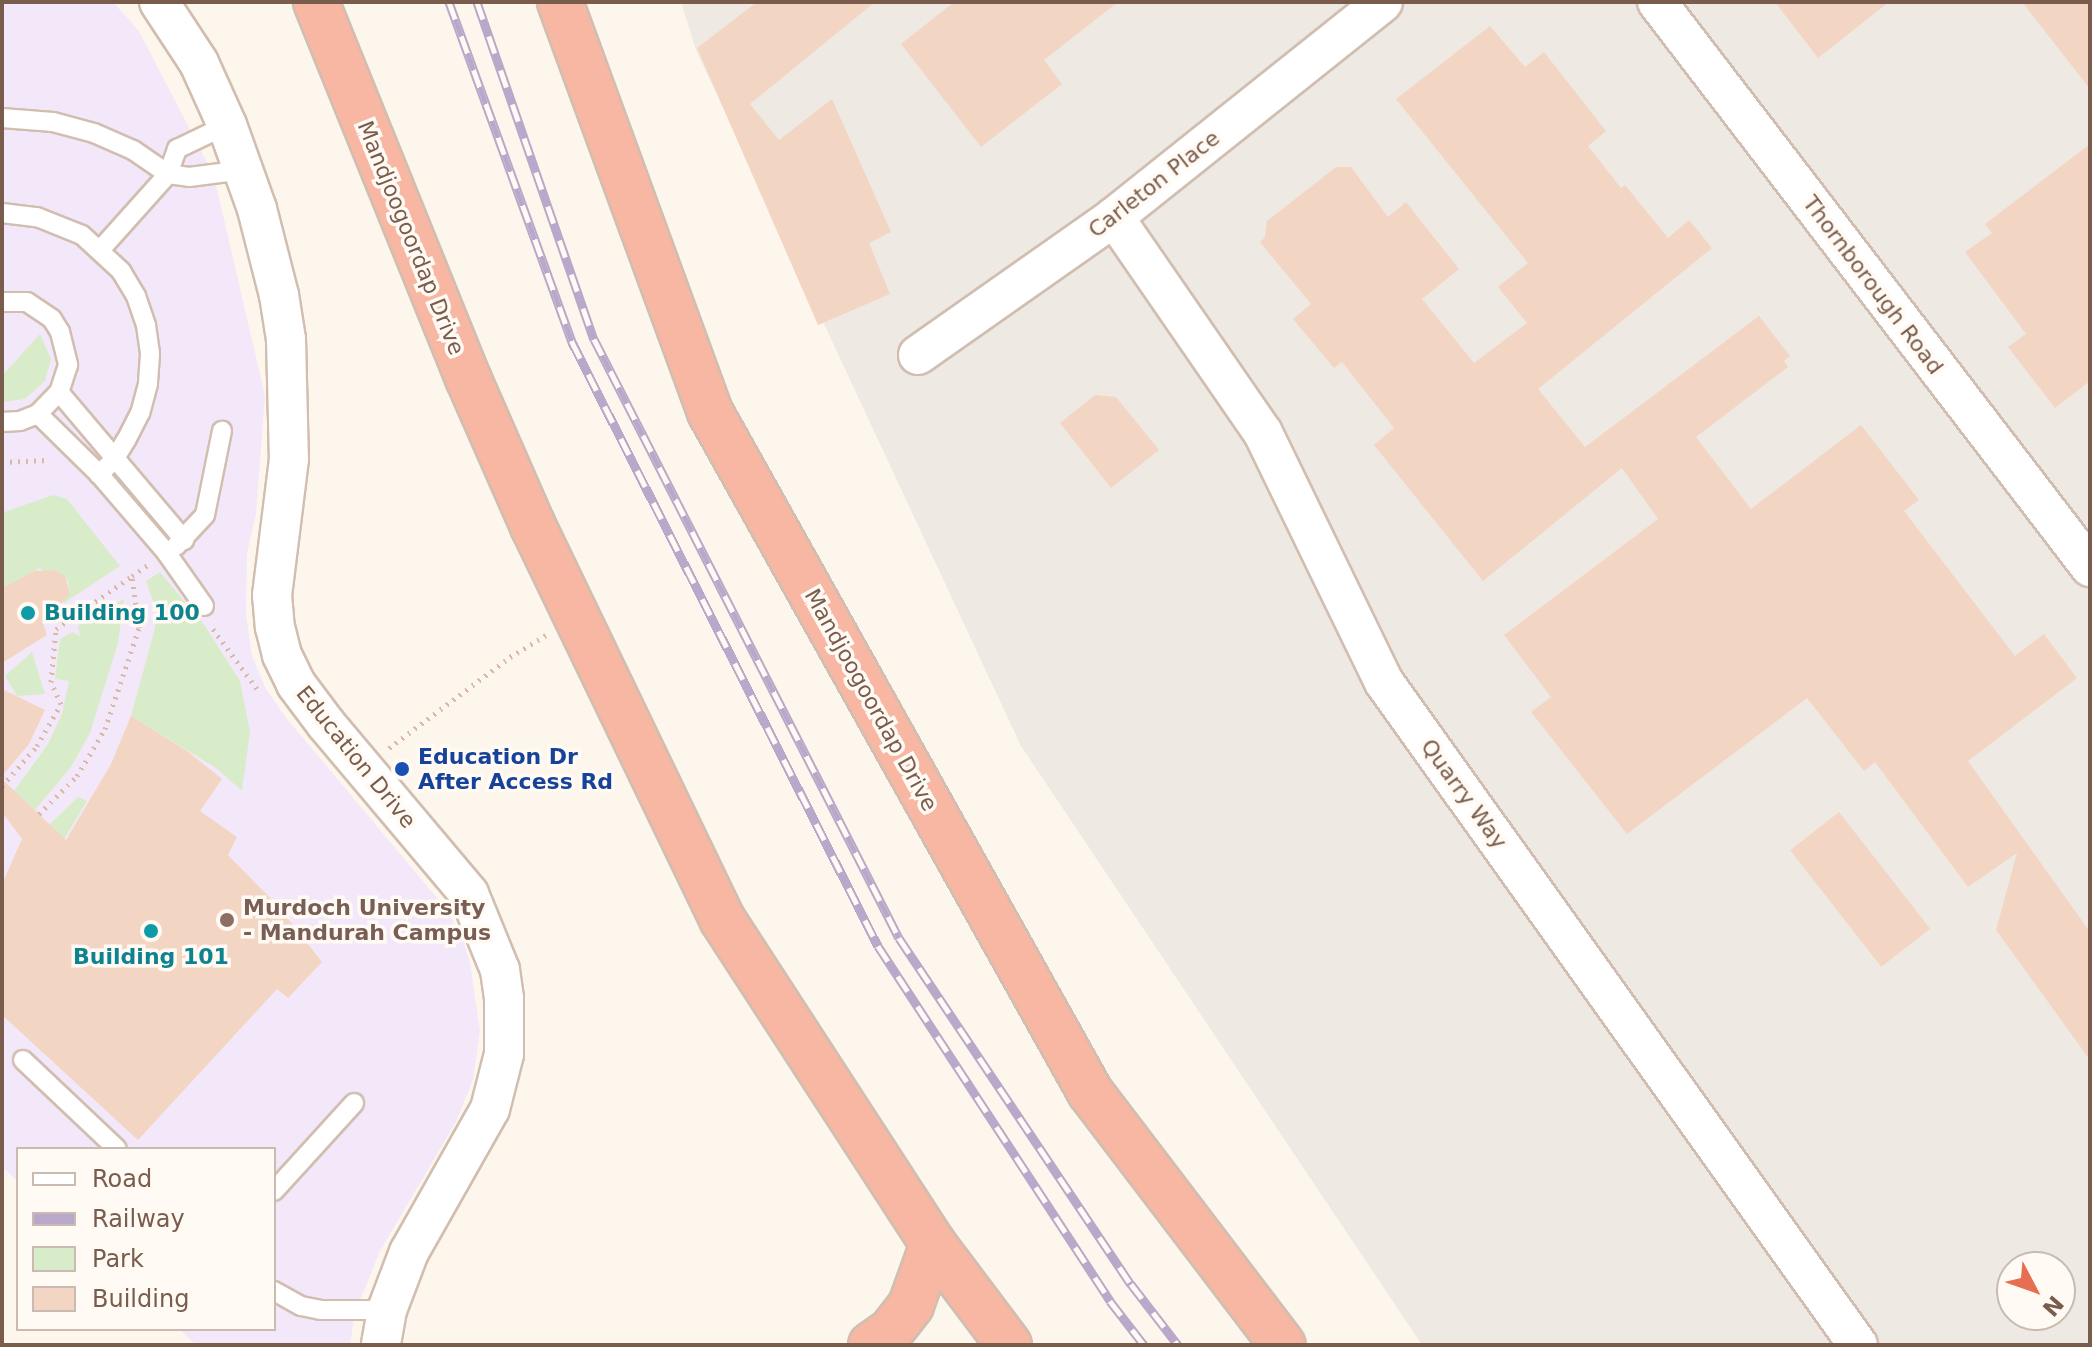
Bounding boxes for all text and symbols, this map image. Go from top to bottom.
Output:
street label: Mandjoogoordap Drive [352,117,470,359]
street label: Carleton Place [1083,125,1225,243]
street label: Thornborough Road [1797,190,1949,380]
street label: Mandjoogoordap Drive [799,584,943,816]
place label: Building 100 [44,600,200,626]
marker: Building 100 [19,604,37,622]
street label: Education Drive [291,681,421,833]
street label: Quarry Way [1415,734,1513,854]
place label: Education Dr After Access Rd [418,743,613,794]
marker: Education Dr After Access Rd [393,760,411,778]
place label: Murdoch University - Mandurah Campus [243,894,491,946]
marker: Murdoch University - Mandurah Campus [218,911,236,929]
marker: Building 101 [142,922,160,940]
place label: Building 101 [73,944,229,970]
legend [16,1147,276,1331]
text: Road [92,1165,152,1193]
text: Railway [92,1205,185,1233]
text: Park [92,1245,144,1273]
north arrow [1996,1251,2076,1331]
text: Building [92,1285,189,1313]
text: N [2038,1291,2068,1321]

